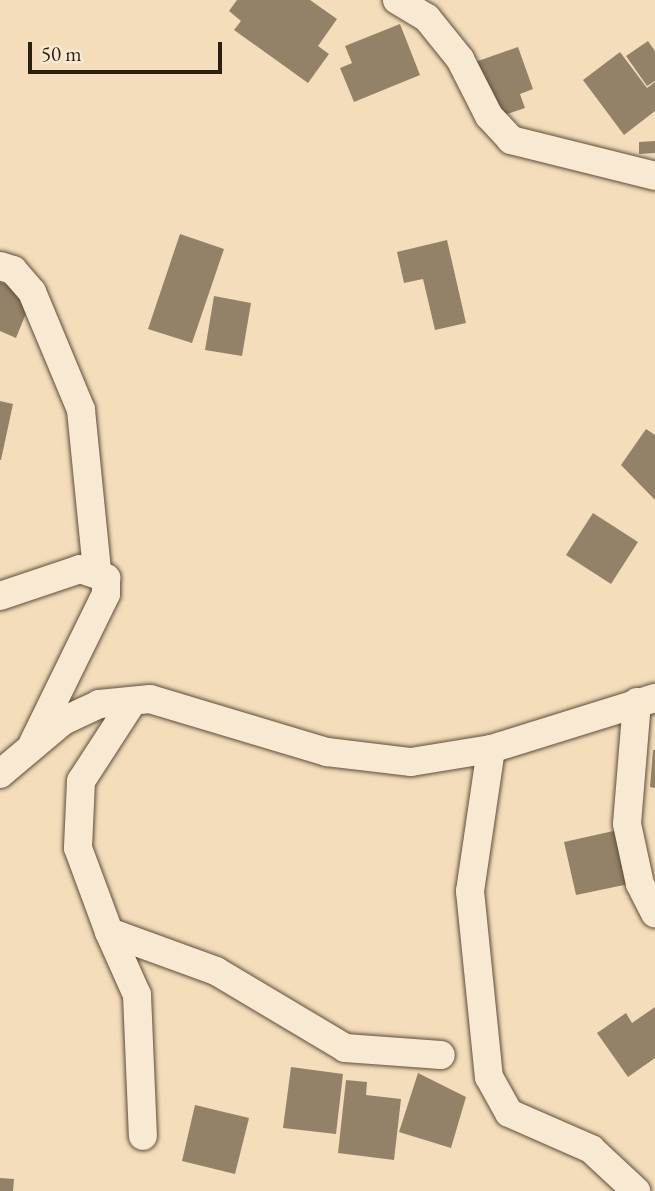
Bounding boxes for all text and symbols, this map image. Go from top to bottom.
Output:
scale bar [32,28,226,72]
text: 50 m [41,40,82,67]

